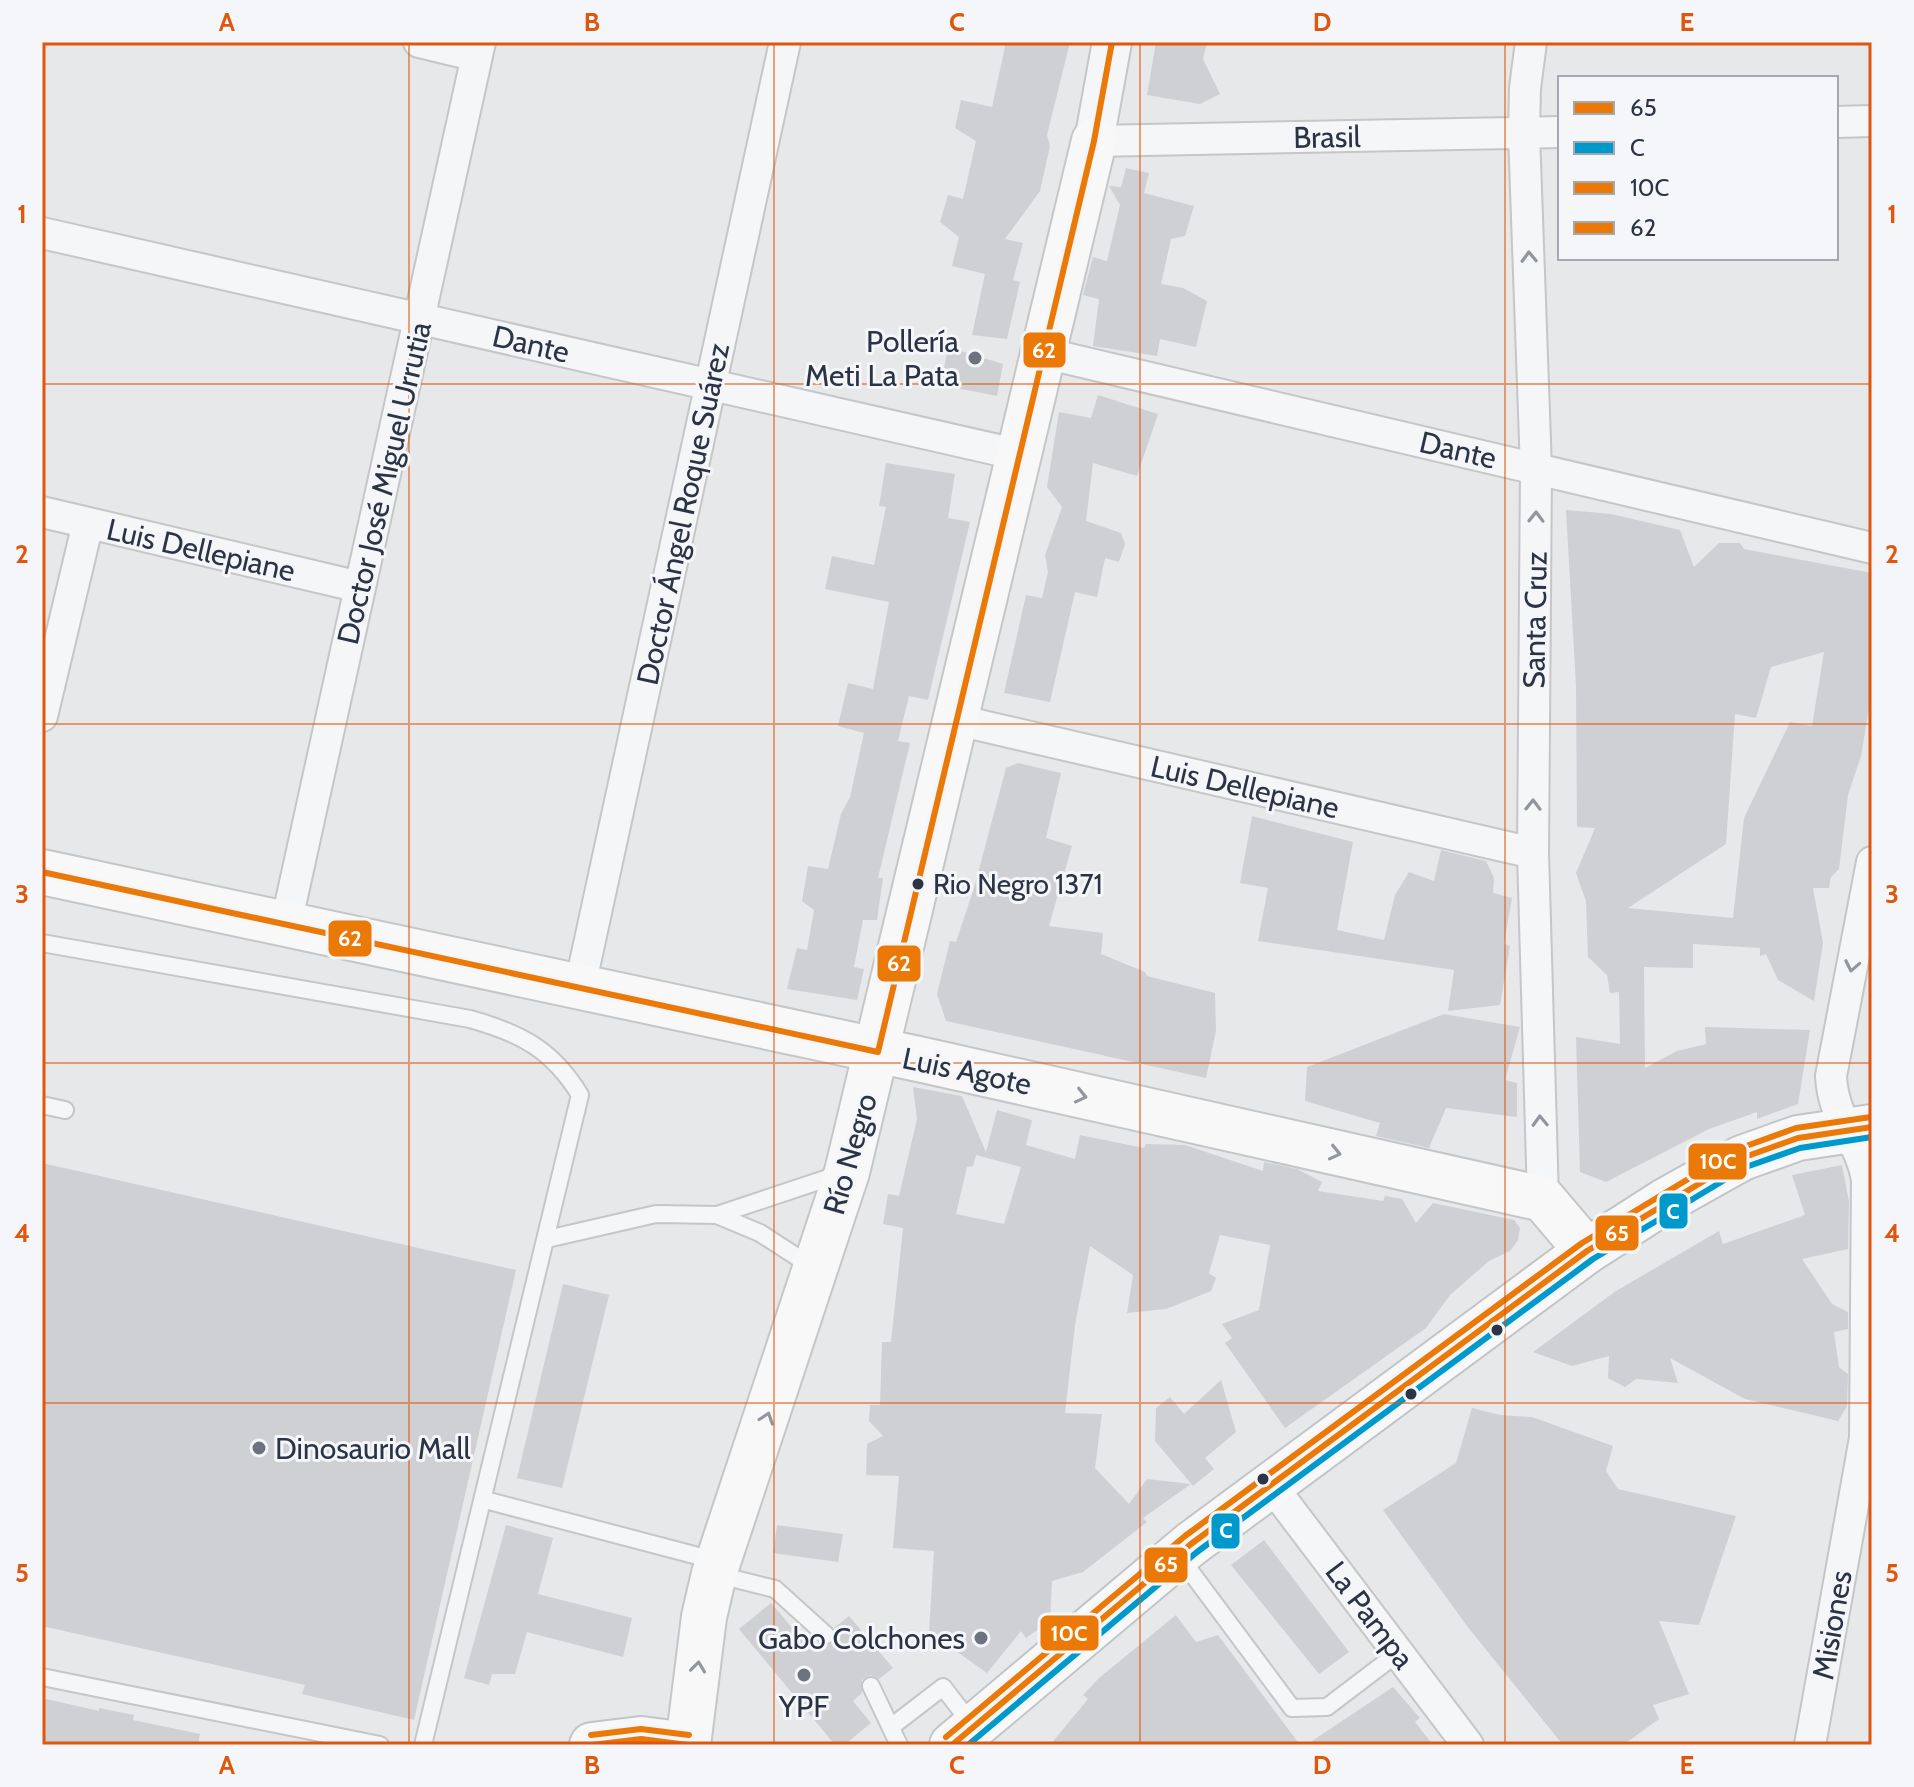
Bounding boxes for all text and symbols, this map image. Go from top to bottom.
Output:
text: A [219,6,236,38]
text: B [584,6,600,38]
text: C [949,6,965,38]
text: D [1313,6,1331,38]
text: E [1680,6,1694,38]
legend [1558,76,1838,260]
text: 65 [1630,93,1657,122]
street label: Brasil [1293,118,1361,156]
text: C [1630,133,1645,162]
text: 10C [1630,173,1669,202]
text: 1 [17,198,27,230]
text: 1 [1887,198,1897,230]
text: 62 [1630,213,1656,242]
one-way arrow [1520,250,1537,263]
street label: Dante [489,317,573,371]
street label: Doctor José Miguel Urrutia [329,318,439,648]
place label: Pollería Meti La Pata [805,323,960,394]
line badge: 62 [1022,331,1067,369]
text: 62 [1032,337,1056,364]
street label: Doctor Ángel Roque Suárez [629,340,737,688]
marker: Pollería Meti La Pata [966,349,984,367]
street label: Dante [1416,423,1500,477]
street label: Luis Dellepiane [103,510,299,590]
one-way arrow [1527,510,1545,523]
text: 2 [15,538,29,570]
text: 2 [1885,538,1899,570]
street label: Santa Cruz [1515,551,1555,689]
street label: Luis Dellepiane [1147,747,1343,827]
one-way arrow [1525,798,1542,811]
place label: Rio Negro 1371 [933,867,1103,901]
marker: Rio Negro 1371 [910,876,926,892]
text: 3 [15,878,29,910]
text: 3 [1885,878,1899,910]
line badge: 62 [327,919,373,958]
text: 62 [338,925,362,952]
line badge: 62 [876,944,922,983]
text: 62 [887,950,911,977]
one-way arrow [1844,959,1861,973]
street label: Luis Agote [899,1039,1035,1103]
one-way arrow [1074,1087,1088,1104]
street label: Río Negro [815,1089,885,1219]
one-way arrow [1532,1114,1549,1127]
line badge: 10C [1687,1142,1748,1181]
one-way arrow [1328,1144,1342,1161]
text: 10C [1699,1148,1737,1175]
line badge: C [1658,1192,1689,1230]
text: C [1666,1198,1680,1225]
line badge: 65 [1594,1214,1640,1252]
text: 4 [14,1217,30,1249]
text: 4 [1884,1217,1900,1249]
text: 65 [1605,1220,1629,1247]
unlabelled marker [1489,1322,1505,1338]
unlabelled marker [1403,1386,1419,1402]
one-way arrow [757,1411,773,1425]
place label: Dinosaurio Mall [275,1430,471,1467]
marker: Dinosaurio Mall [250,1439,268,1457]
unlabelled marker [1255,1471,1271,1487]
line badge: C [1210,1512,1241,1550]
text: C [1219,1517,1233,1544]
line badge: 65 [1143,1546,1189,1584]
text: 65 [1154,1551,1178,1578]
street label: La Pampa [1318,1554,1423,1676]
text: 5 [15,1557,29,1589]
text: 5 [1885,1557,1899,1589]
street label: Misiones [1804,1567,1860,1683]
line badge: 10C [1039,1614,1100,1652]
place label: Gabo Colchones [758,1620,965,1657]
text: 10C [1050,1620,1088,1647]
marker: Gabo Colchones [972,1629,990,1647]
one-way arrow [689,1661,706,1674]
marker: YPF [795,1666,813,1684]
place label: YPF [778,1688,829,1725]
text: A [219,1749,236,1781]
text: B [584,1749,600,1781]
text: C [949,1749,965,1781]
text: D [1313,1749,1331,1781]
text: E [1680,1749,1694,1781]

